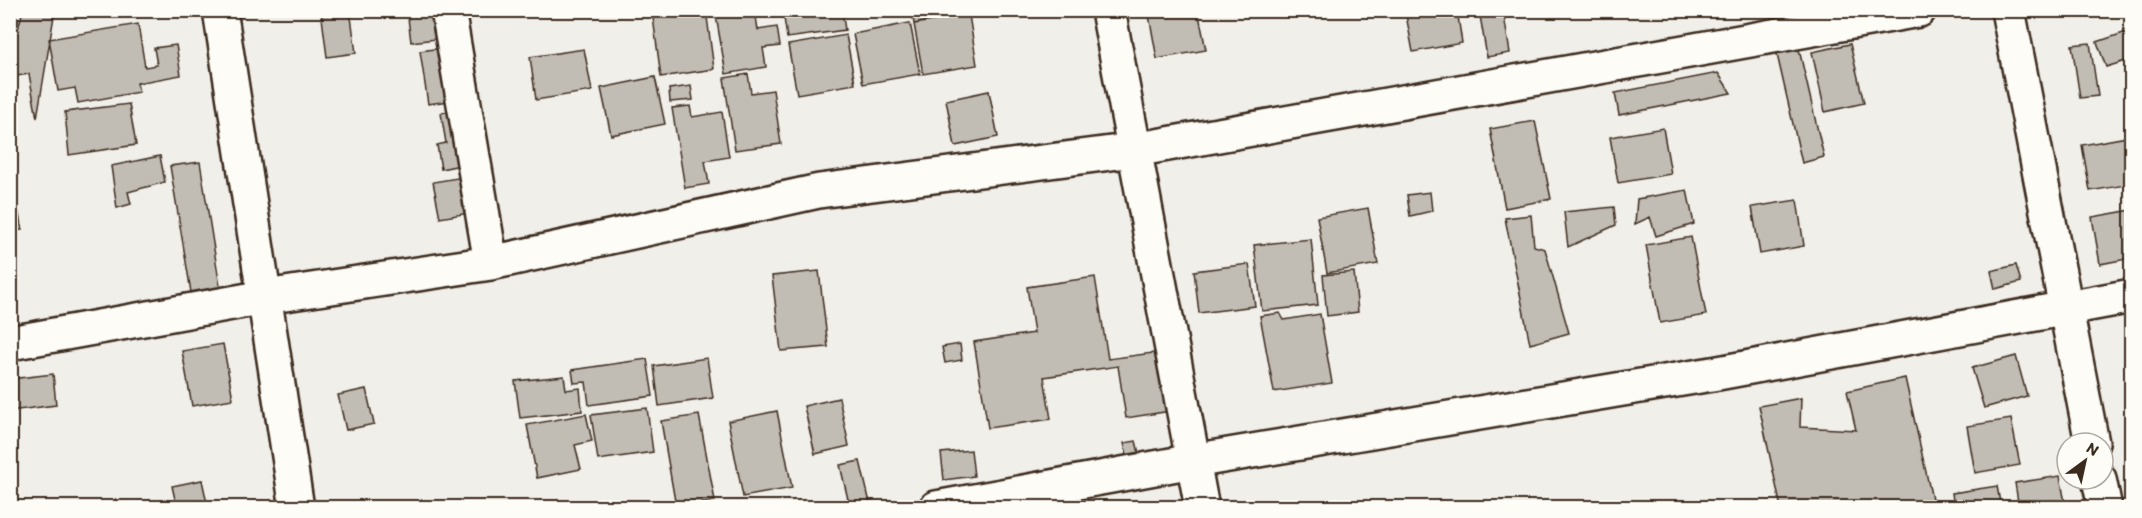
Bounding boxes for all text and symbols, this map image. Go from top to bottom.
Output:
north arrow [2055,431,2115,491]
text: N [2083,438,2103,460]

